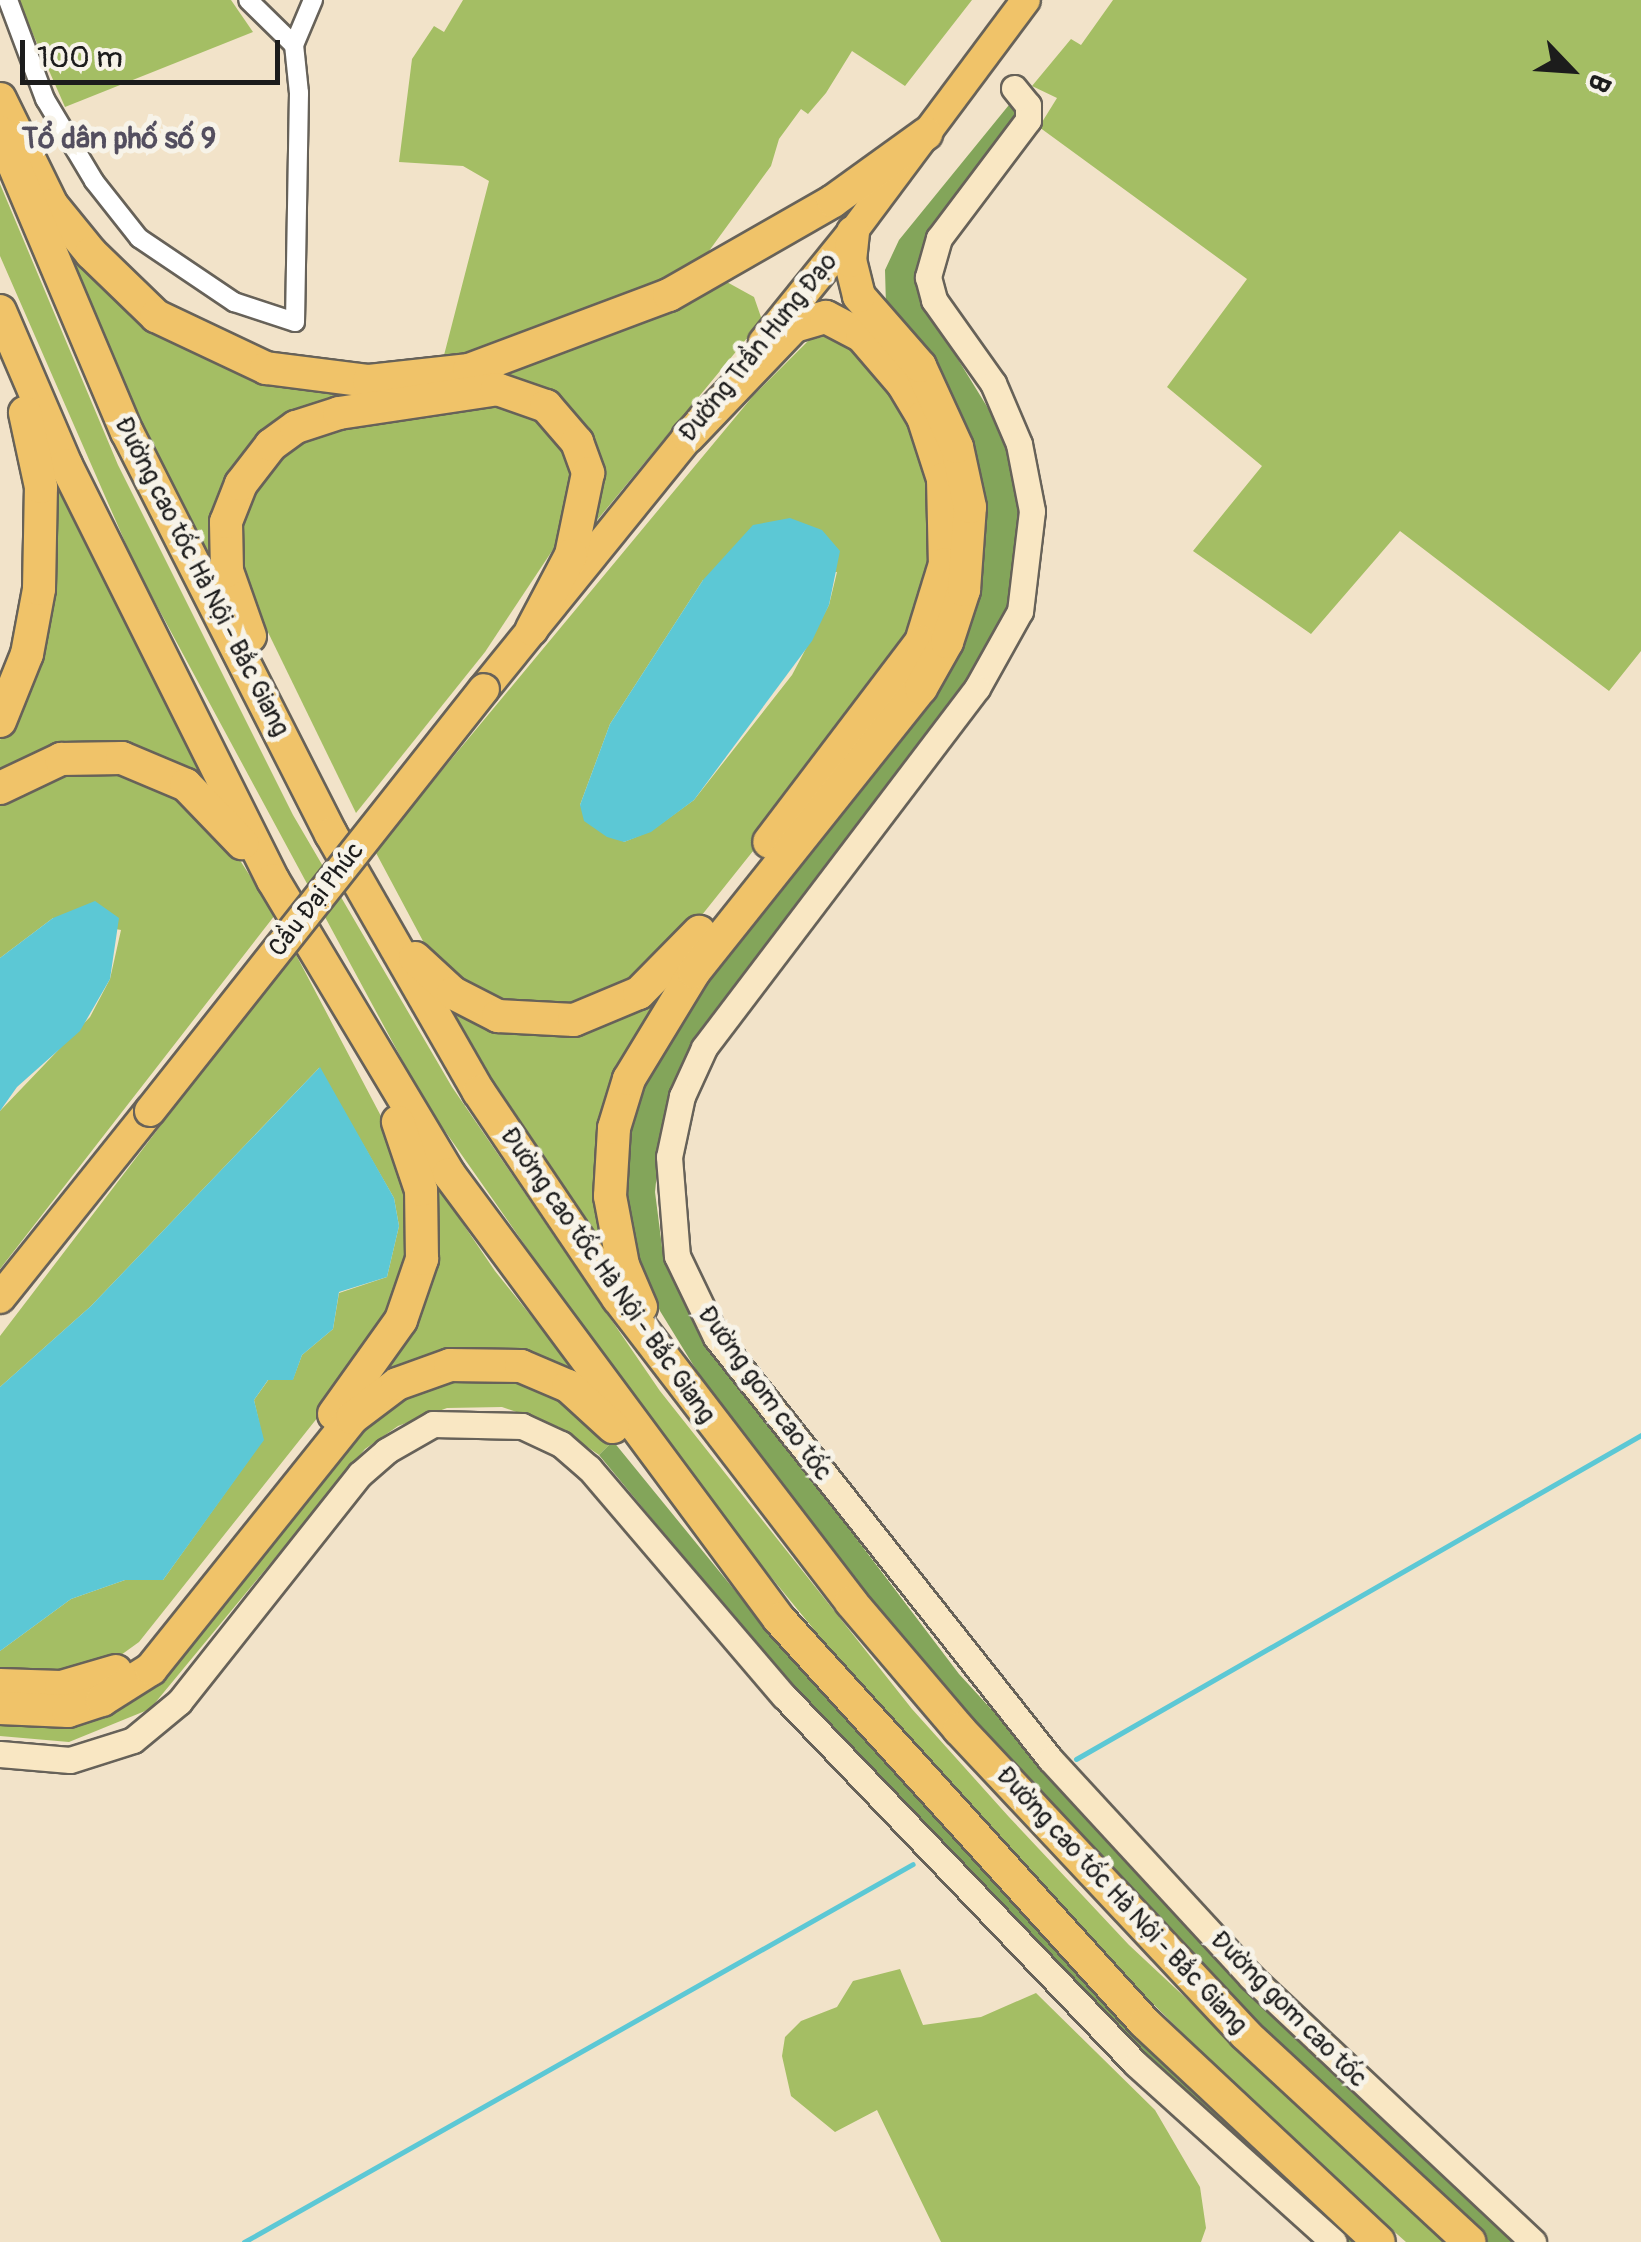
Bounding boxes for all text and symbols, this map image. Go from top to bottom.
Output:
scale bar [25,20,285,82]
north arrow [1521,20,1621,120]
text: 100 m [37,39,123,76]
text: B [1579,68,1618,97]
district label: Tổ dân phố số 9 [22,121,216,157]
street label: Đường Trần Hưng Đạo [674,248,844,448]
street label: Đường cao tốc Hà Nội - Bắc Giang [107,412,295,742]
street label: Cầu Đại Phúc [263,837,371,963]
street label: Đường cao tốc Hà Nội - Bắc Giang [493,1122,721,1430]
street label: Đường gom cao tốc [691,1301,837,1487]
street label: Đường cao tốc Hà Nội - Bắc Giang [989,1761,1253,2041]
street label: Đường gom cao tốc [1204,1926,1372,2094]

